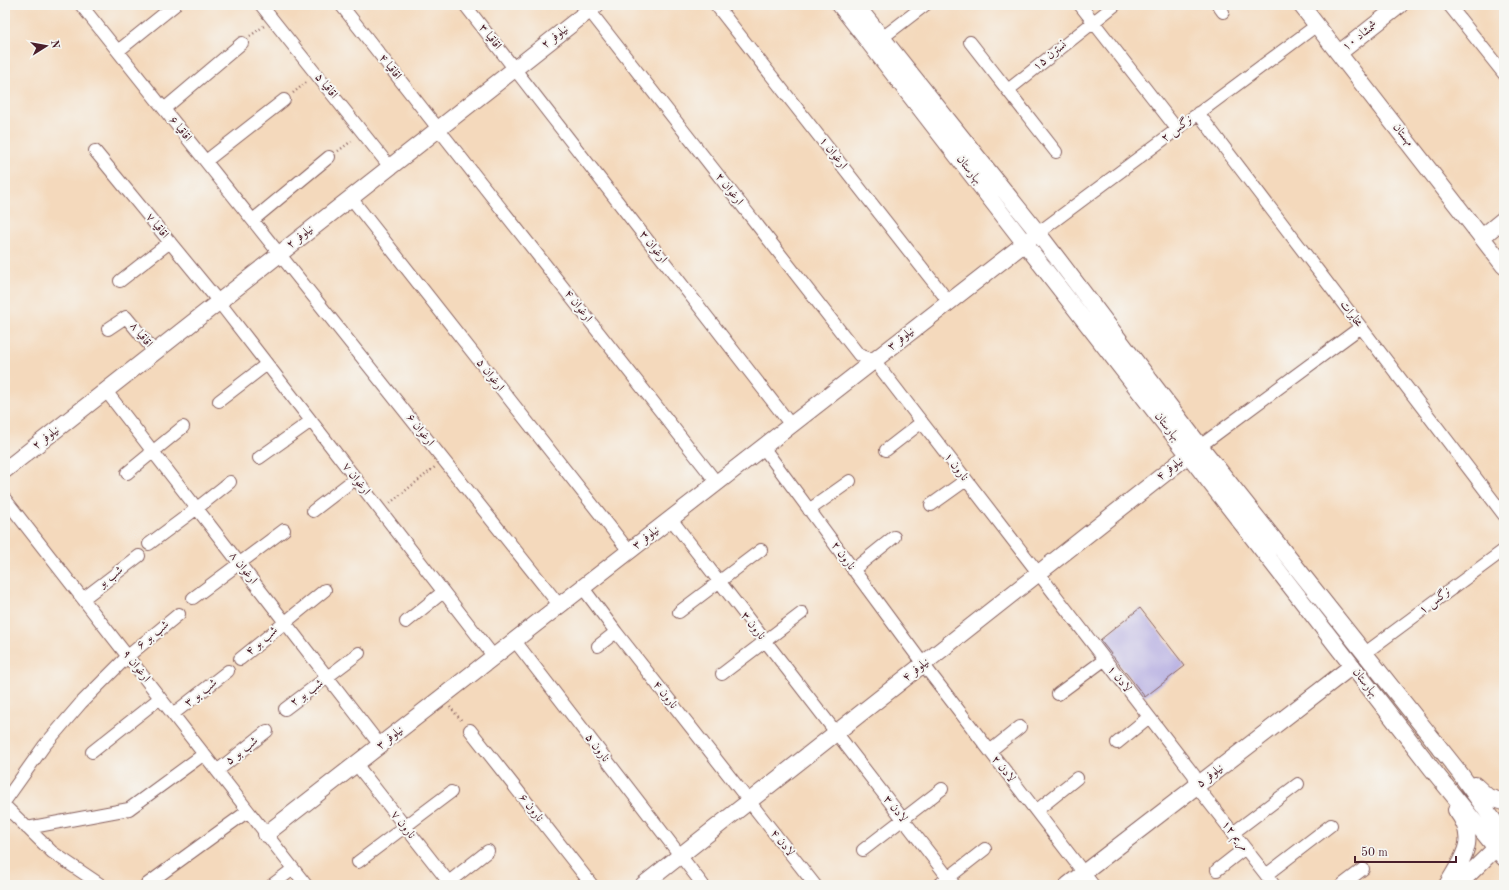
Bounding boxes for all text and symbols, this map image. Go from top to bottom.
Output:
street label: شمشاد ۱۰ [1340,19,1380,53]
street label: اقاقیا ۳ [476,22,504,52]
street label: نیلوفر ۲ [539,23,571,52]
north arrow [26,26,66,66]
text: N [48,39,61,50]
street label: نسترن ۱۵ [1031,39,1069,73]
street label: اقاقیا ۴ [376,52,404,82]
street label: اقاقیا ۵ [312,71,340,101]
street label: نرگس ۲ [1158,112,1196,146]
street label: اقاقیا ۶ [166,114,194,144]
street label: مهستان [1390,121,1416,150]
street label: ارغوان ۱ [816,135,849,172]
street label: بهارستان [953,153,984,187]
street label: ارغوان ۲ [712,171,745,208]
street label: اقاقیا ۷ [143,211,171,241]
street label: نیلوفر ۲ [284,223,316,252]
street label: ارغوان ۳ [636,229,669,266]
street label: ارغوان ۴ [561,288,594,325]
street label: مخابرات [1337,299,1365,330]
street label: اقاقیا ۸ [127,320,155,350]
street label: نیلوفر ۳ [885,325,917,354]
street label: ارغوان ۵ [473,357,506,394]
street label: بهارستان [1151,410,1182,444]
street label: ارغوان ۶ [403,412,436,449]
street label: نیلوفر ۲ [30,424,62,453]
street label: نارون ۱ [941,451,970,484]
street label: نیلوفر ۴ [1154,455,1186,484]
street label: ارغوان ۷ [339,461,372,498]
street label: نیلوفر ۳ [630,524,662,553]
street label: نارون ۲ [828,540,857,573]
street label: ارغوان ۸ [226,550,259,587]
street label: شب بو [96,564,126,591]
street label: نرگس ۱ [1416,584,1454,618]
street label: نارون ۳ [738,610,768,643]
street label: شب بو ۶ [135,618,172,652]
street label: شب بو ۴ [244,624,281,658]
street label: ارغوان ۹ [119,648,152,685]
street label: نیلوفر ۴ [900,656,932,685]
street label: لادن ۱ [1105,663,1133,695]
street label: بهارستان [1349,666,1380,700]
street label: شب بو ۳ [182,677,220,710]
street label: شب بو ۲ [288,677,326,710]
street label: نارون ۴ [650,679,680,712]
street label: نیلوفر ۳ [374,724,406,753]
street label: نارون ۵ [582,732,611,765]
street label: شب بو ۵ [223,735,261,768]
street label: لادن ۲ [989,753,1017,785]
street label: نیلوفر ۵ [1194,762,1226,791]
street label: نارون ۶ [516,792,546,825]
street label: لادن ۳ [881,793,909,825]
street label: نارون ۷ [388,809,418,842]
street label: مریم ۱۲ [1216,818,1251,856]
street label: لادن ۴ [768,827,796,859]
scale bar [1355,838,1456,864]
text: 50 m [1361,846,1388,859]

